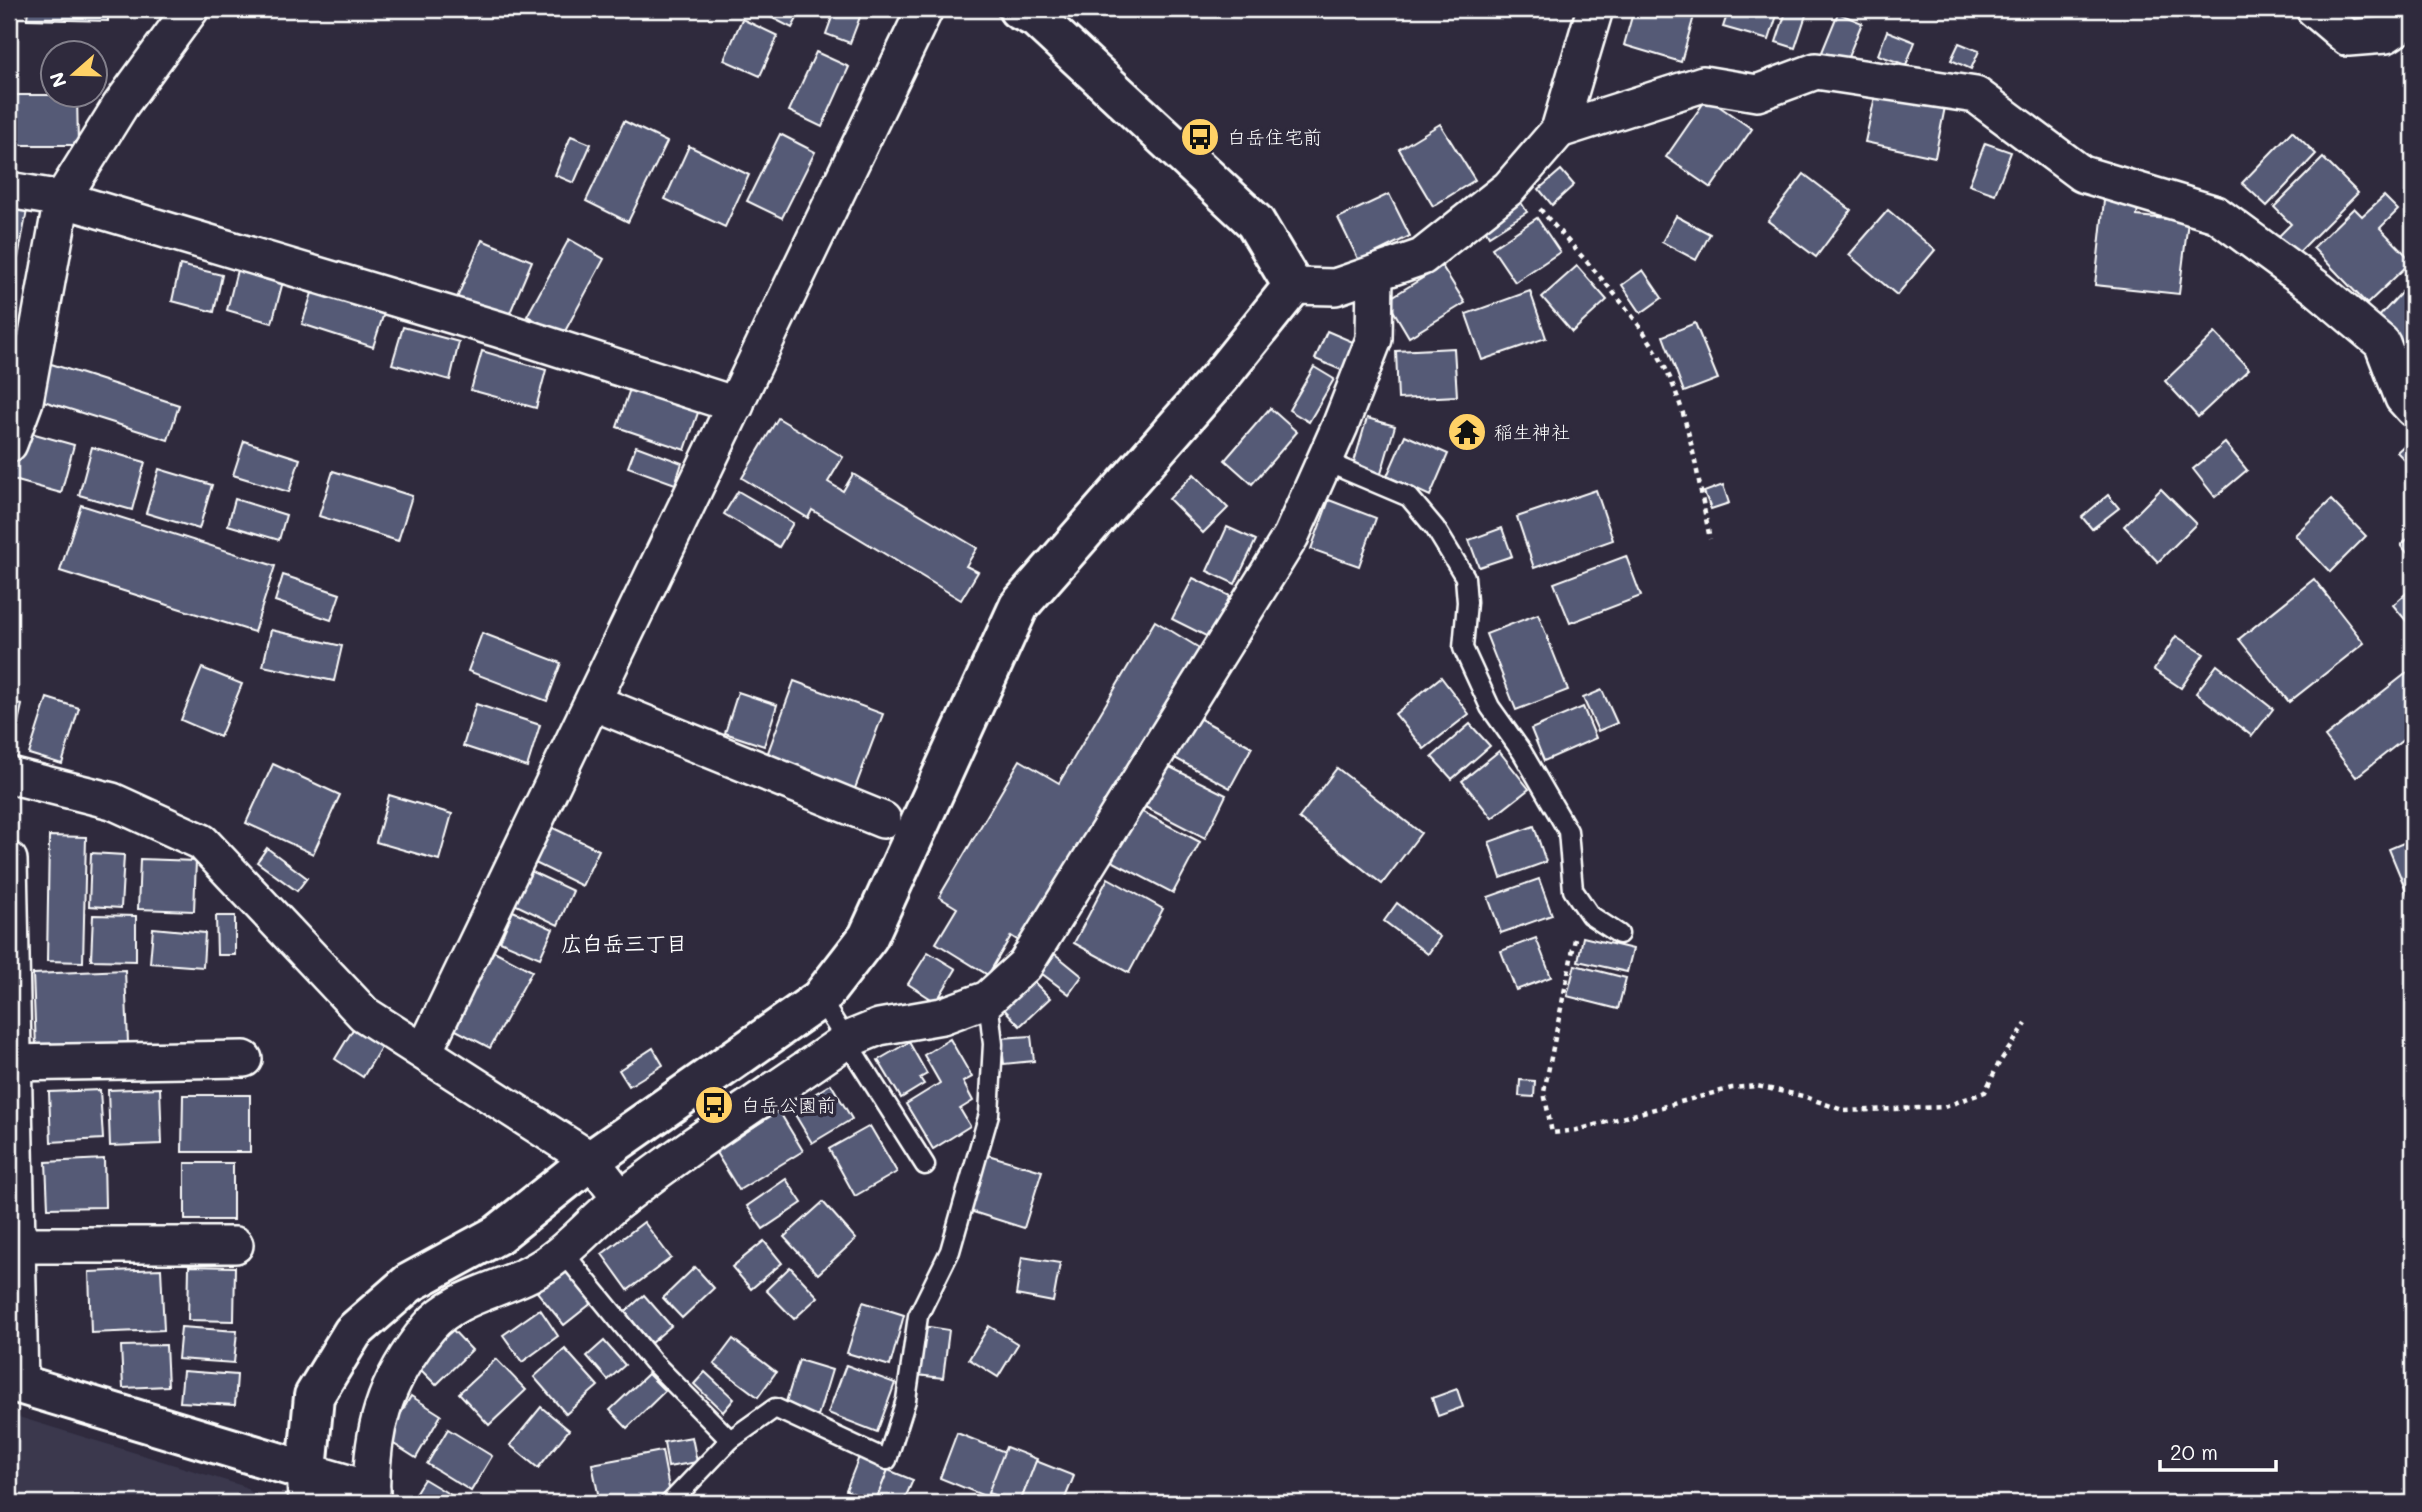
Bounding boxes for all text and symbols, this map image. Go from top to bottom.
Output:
north arrow [38,38,108,108]
text: N [43,69,72,91]
bus stop icon: 白岳住宅前 [1179,116,1221,158]
place label: 白岳住宅前 [1227,124,1322,149]
temple icon: 稲生神社 [1446,411,1488,453]
place label: 稲生神社 [1494,419,1570,444]
district label: 広白岳三丁目 [561,929,687,956]
bus stop icon: 白岳公園前 [693,1084,735,1126]
place label: 白岳公園前 [741,1092,836,1117]
scale bar [2160,1428,2275,1472]
text: 20 m [2170,1438,2218,1465]

